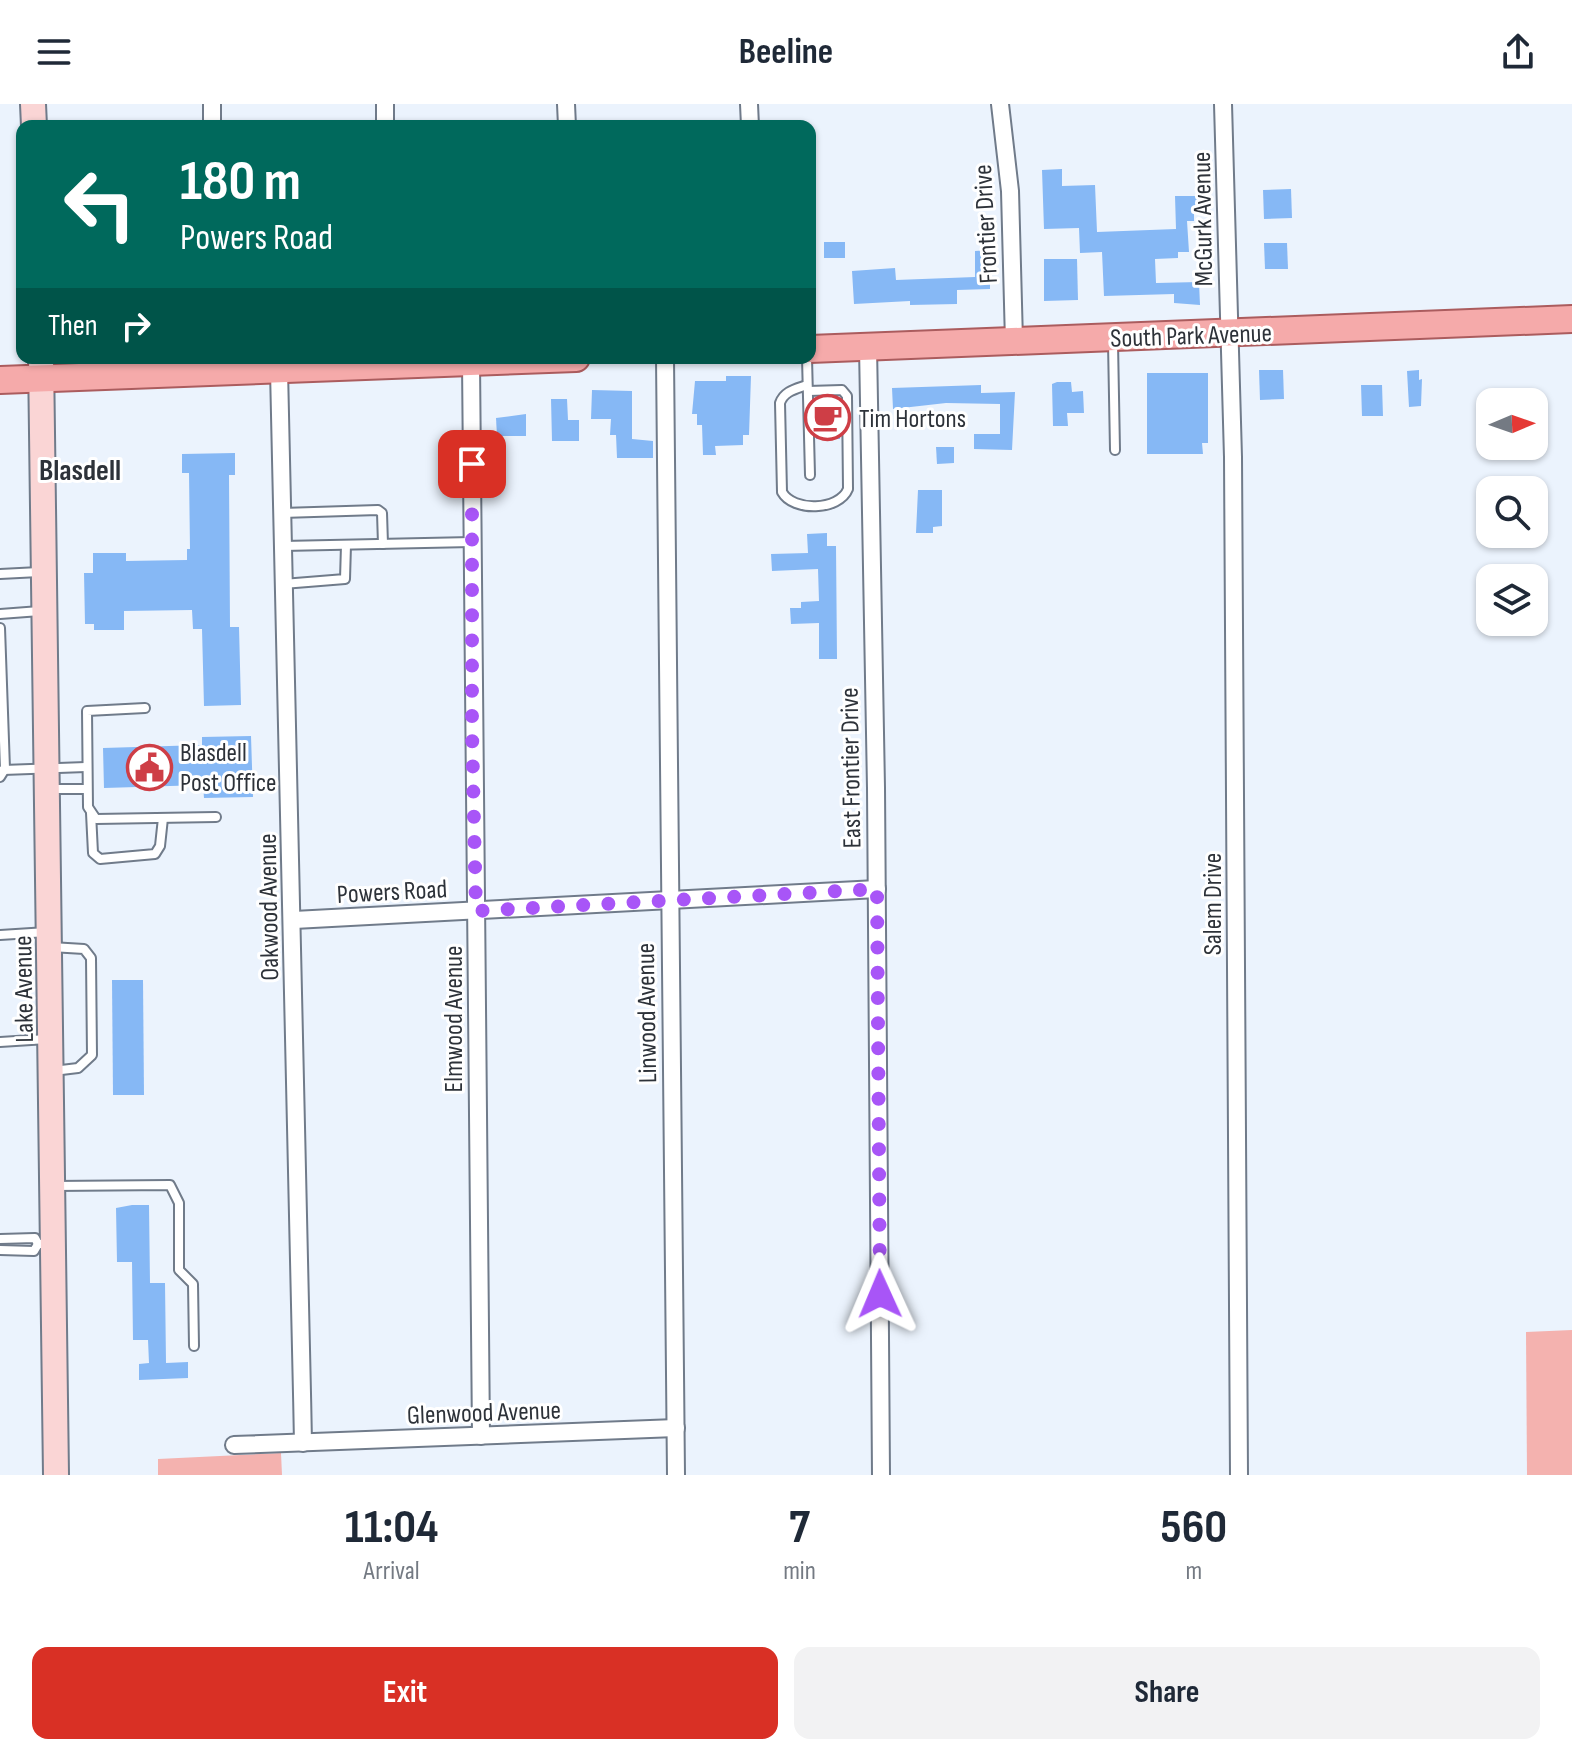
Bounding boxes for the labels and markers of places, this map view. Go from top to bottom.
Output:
cafe icon: Tim Hortons [804,394,852,442]
place label: Tim Hortons [859,404,966,435]
pin [438,430,506,498]
place label: Blasdell Post Office [180,738,276,799]
public building icon: Blasdell Post Office [125,743,173,791]

